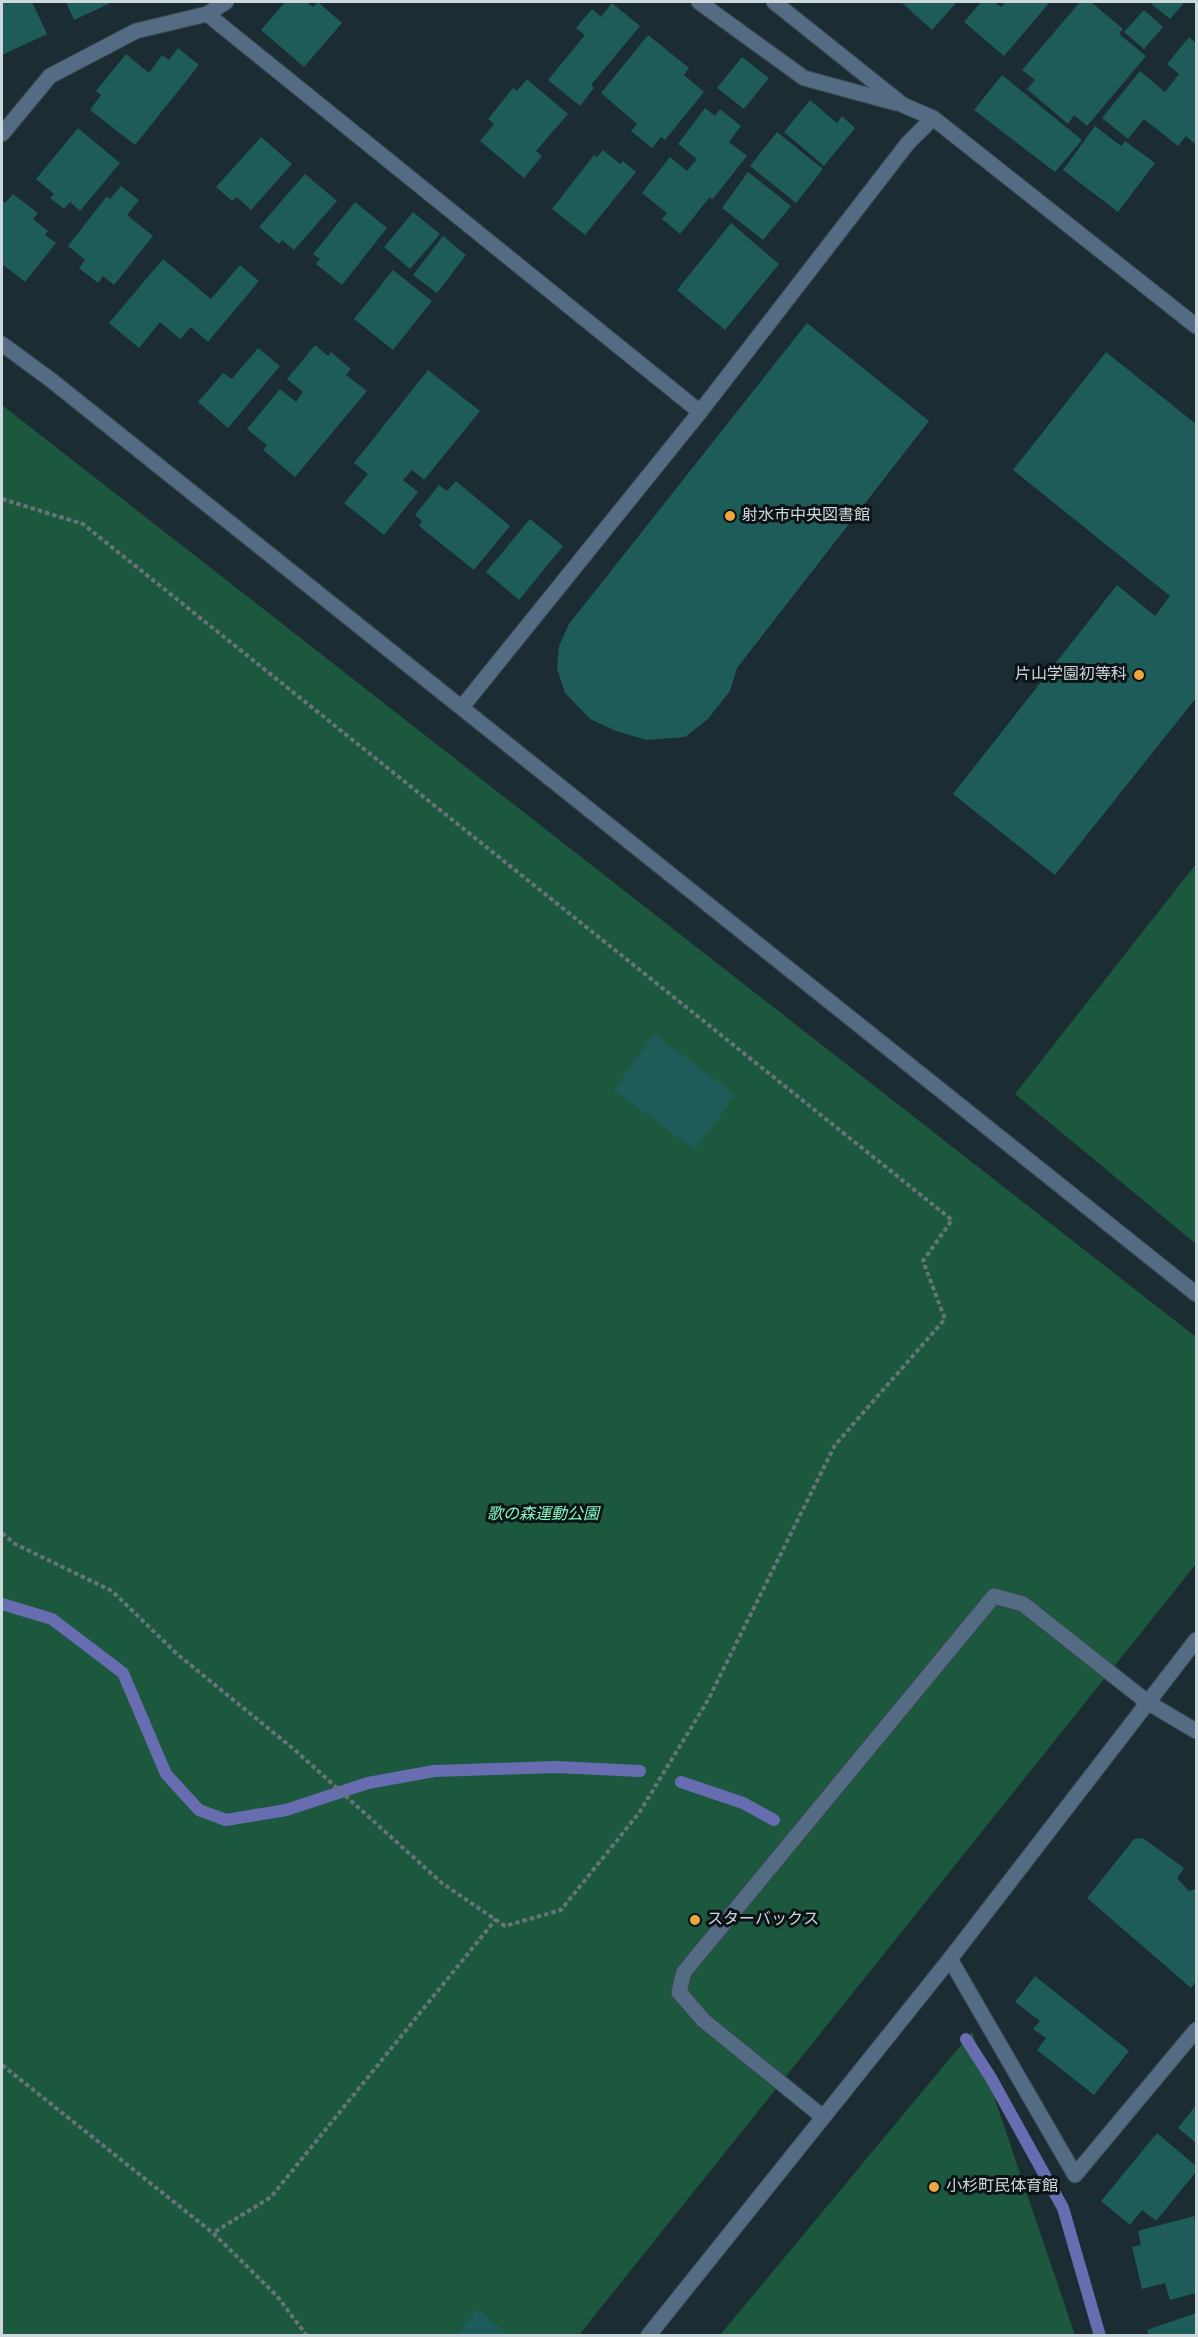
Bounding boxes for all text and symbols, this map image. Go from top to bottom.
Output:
place label: 射水市中央図書館 [742,506,870,526]
marker: 射水市中央図書館 [723,509,737,523]
place label: 片山学園初等科 [1015,665,1127,685]
marker: 片山学園初等科 [1132,668,1146,682]
park label: 歌の森運動公園 [487,1505,599,1525]
place label: スターバックス [707,1910,819,1930]
marker: スターバックス [688,1913,702,1927]
place label: 小杉町民体育館 [946,2177,1058,2197]
marker: 小杉町民体育館 [927,2180,941,2194]

